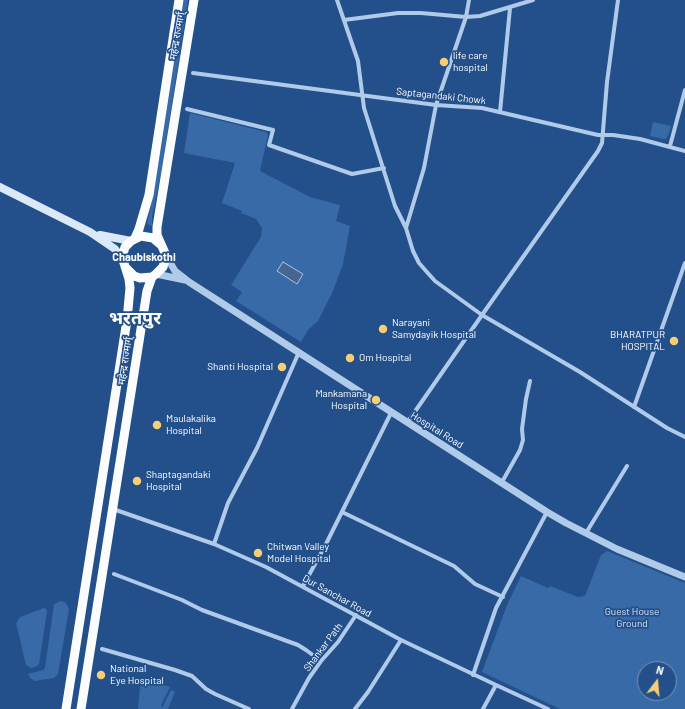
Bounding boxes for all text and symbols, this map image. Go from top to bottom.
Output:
street label: महेन्द्र राज्मार्ग् [167,11,187,61]
place label: life care hospital [453,50,488,74]
marker: life care hospital [438,56,450,68]
street label: Saptagandaki Chowk [396,85,486,107]
district label: Chaubiskothi [112,250,176,264]
district label: भरतपुर [109,307,161,329]
place label: Narayani Samydayik Hospital [392,317,476,340]
marker: Narayani Samydayik Hospital [377,323,389,335]
place label: BHARATPUR HOSPITAL [610,329,665,352]
marker: BHARATPUR HOSPITAL [668,335,680,347]
street label: महेन्द्र राज्मार्ग् [115,336,135,386]
marker: Om Hospital [344,352,356,364]
place label: Om Hospital [359,352,411,364]
place label: Shanti Hospital [207,361,273,373]
marker: Shanti Hospital [276,361,288,373]
place label: Mankamana Hospital [315,388,367,412]
marker: Mankamana Hospital [370,394,382,406]
street label: Hospital Road [408,409,466,451]
place label: Maulakalika Hospital [166,413,216,436]
marker: Maulakalika Hospital [151,419,163,431]
place label: Shaptagandaki Hospital [146,469,211,492]
marker: Shaptagandaki Hospital [131,475,143,487]
place label: Chitwan Valley Model Hospital [267,541,331,564]
marker: Chitwan Valley Model Hospital [252,547,264,559]
street label: Dur Sanchar Road [301,572,373,620]
park label: Guest House Ground [605,606,659,630]
street label: Shankar Path [301,620,345,674]
north arrow [637,661,677,701]
place label: National Eye Hospital [110,663,164,686]
text: N [655,663,665,677]
marker: National Eye Hospital [95,669,107,681]

